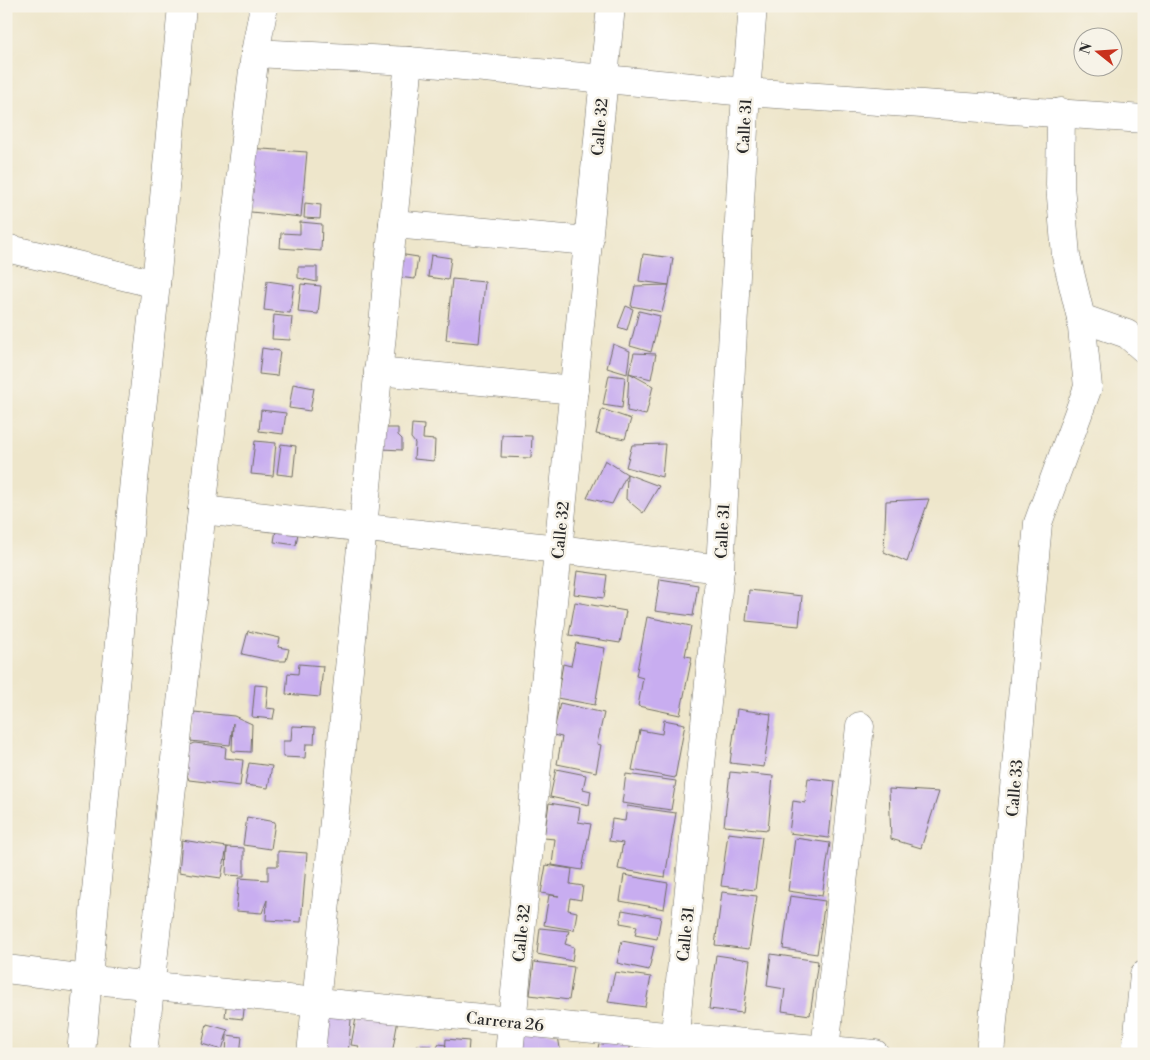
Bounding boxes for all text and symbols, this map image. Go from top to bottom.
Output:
north arrow [1072,28,1122,78]
text: N [1076,41,1097,56]
street label: Calle 32 [588,97,612,157]
street label: Calle 31 [734,98,756,154]
street label: Calle 32 [548,500,574,560]
street label: Calle 31 [712,503,734,559]
street label: Calle 33 [1003,758,1027,818]
street label: Calle 32 [509,903,535,963]
street label: Calle 31 [673,905,699,963]
street label: Carrera 26 [465,1008,545,1036]

